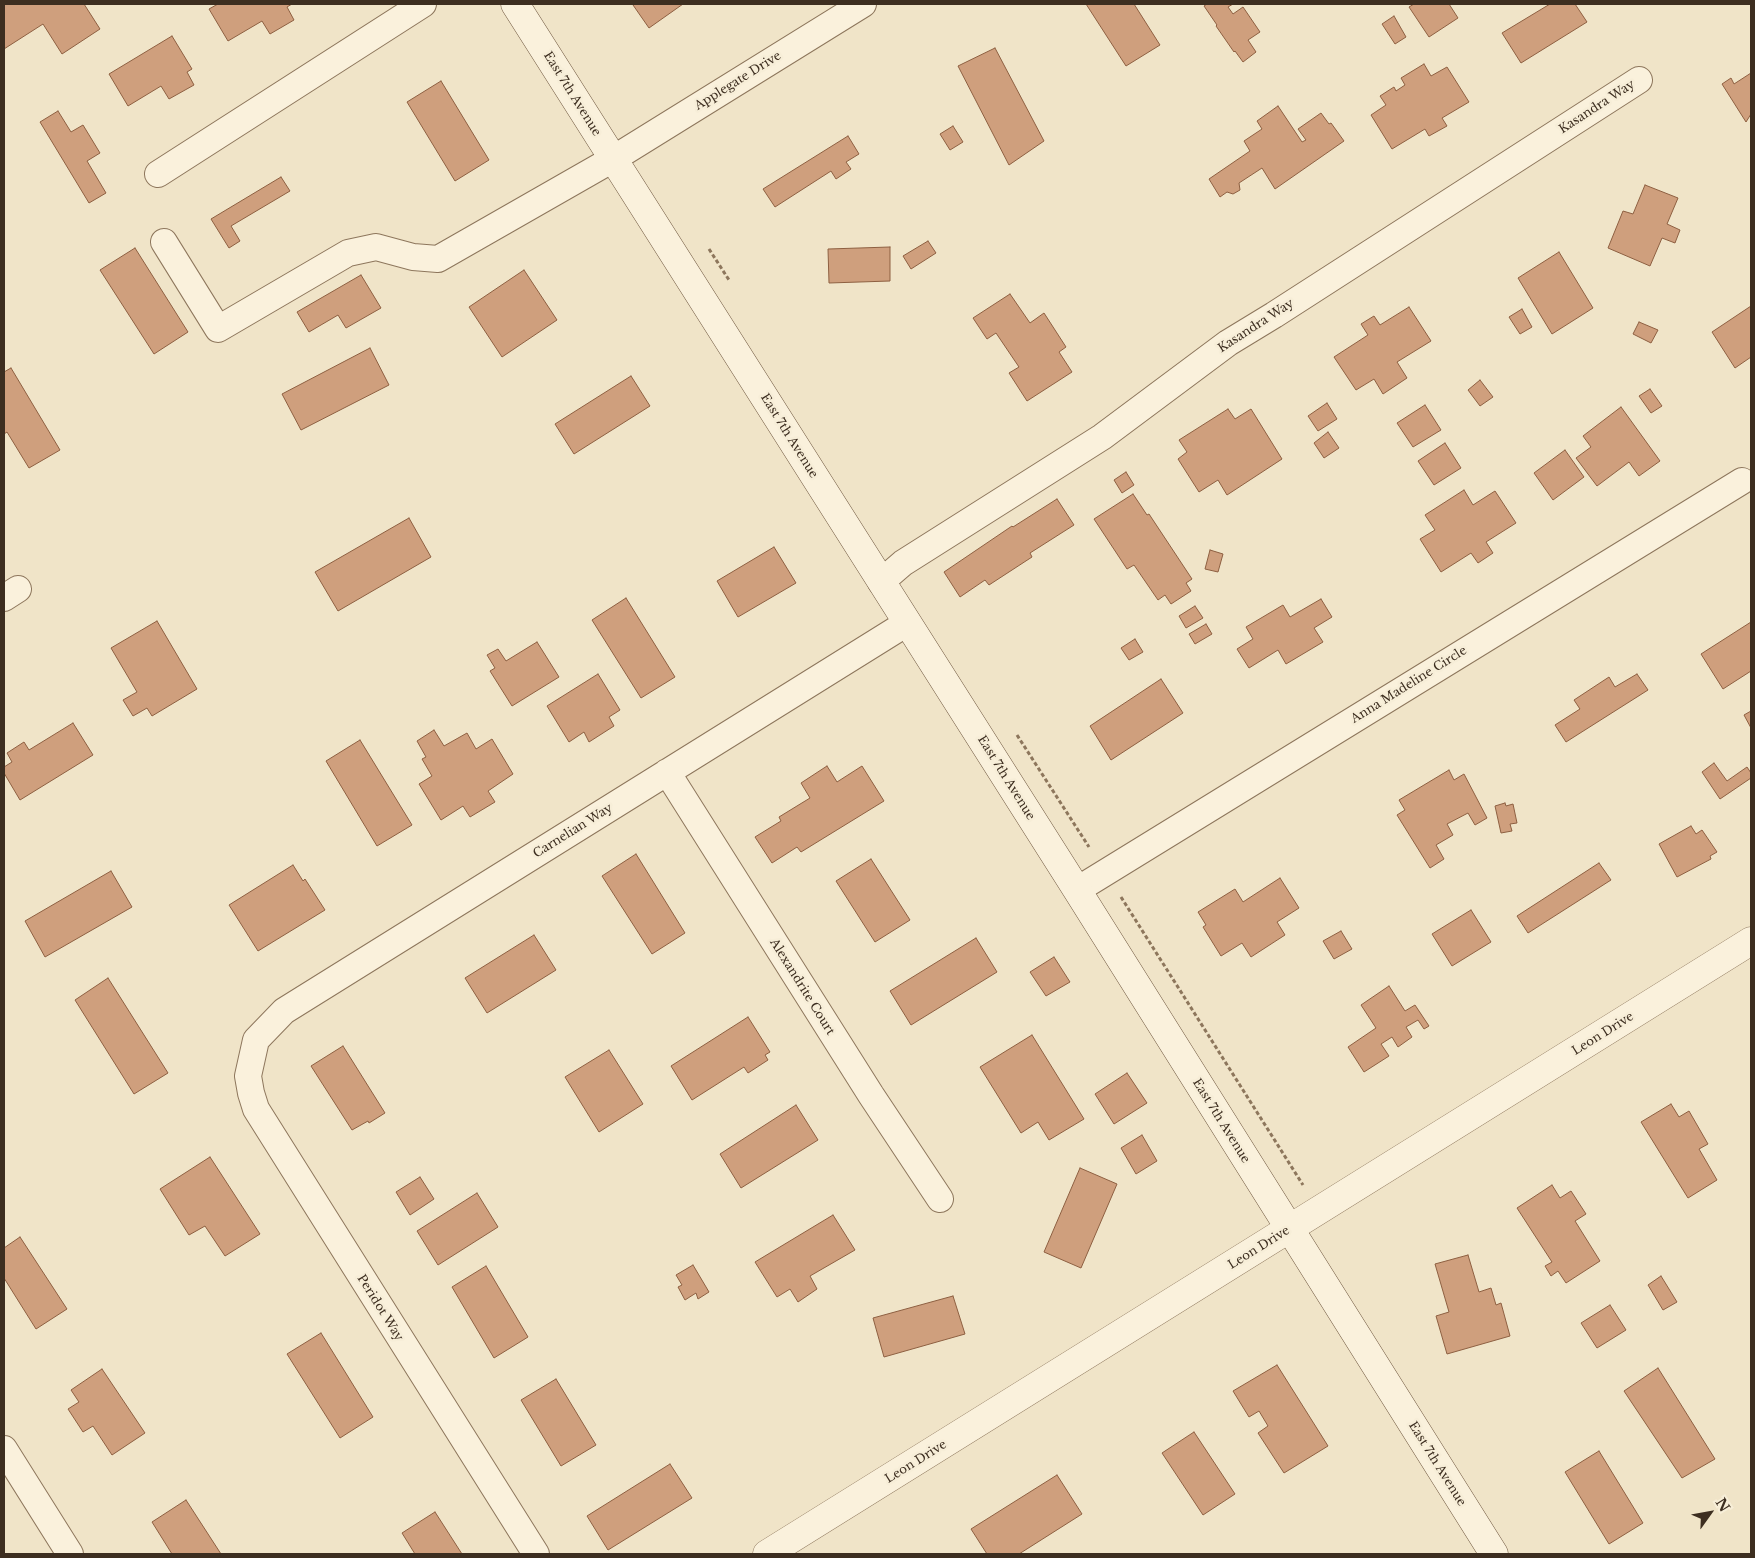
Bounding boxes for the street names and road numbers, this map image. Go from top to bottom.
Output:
street label: East 7th Avenue [540,49,604,139]
street label: Applegate Drive [692,49,784,113]
street label: Kasandra Way [1556,77,1638,137]
street label: Kasandra Way [1215,296,1297,356]
street label: East 7th Avenue [757,391,821,481]
street label: Anna Madeline Circle [1348,643,1470,727]
street label: East 7th Avenue [974,733,1038,823]
street label: Carnelian Way [531,801,615,861]
street label: Alexandrite Court [767,936,837,1038]
street label: Leon Drive [1570,1009,1636,1059]
street label: East 7th Avenue [1189,1076,1253,1166]
street label: Leon Drive [1226,1223,1292,1273]
street label: Peridot Way [354,1272,406,1344]
street label: East 7th Avenue [1405,1419,1469,1509]
street label: Leon Drive [883,1437,949,1487]

